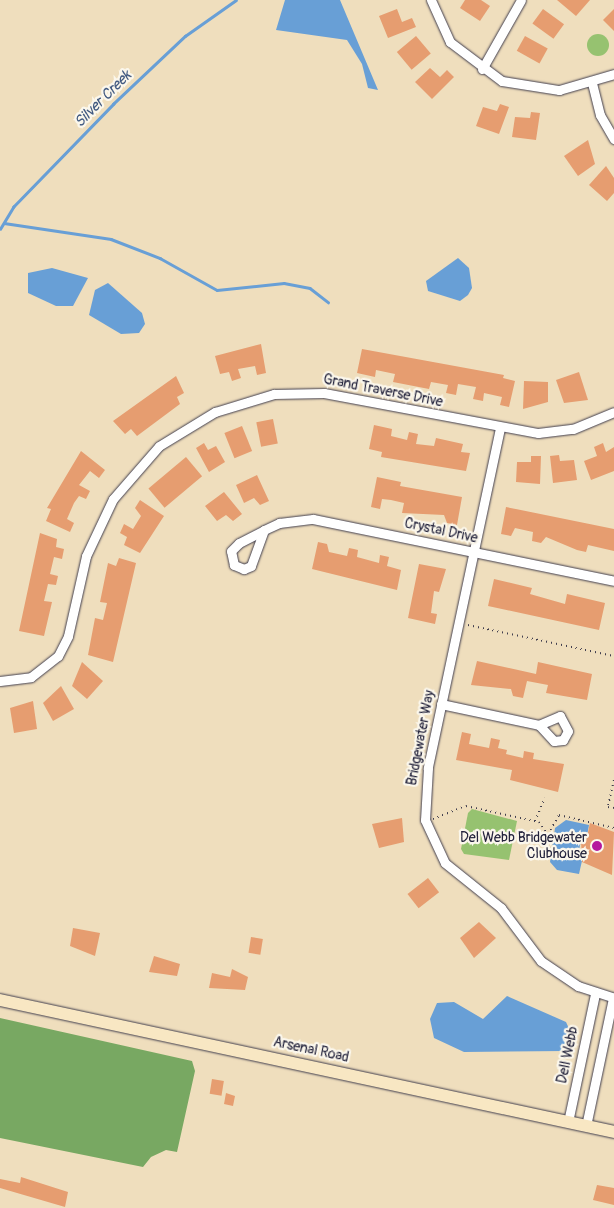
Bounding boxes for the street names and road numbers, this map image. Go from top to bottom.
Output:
street label: Grand Traverse Drive [322,371,444,411]
street label: Crystal Drive [403,515,479,547]
street label: Bridgewater Way [404,689,438,787]
street label: Dell Webb [554,1025,582,1085]
street label: Arsenal Road [272,1034,350,1066]

